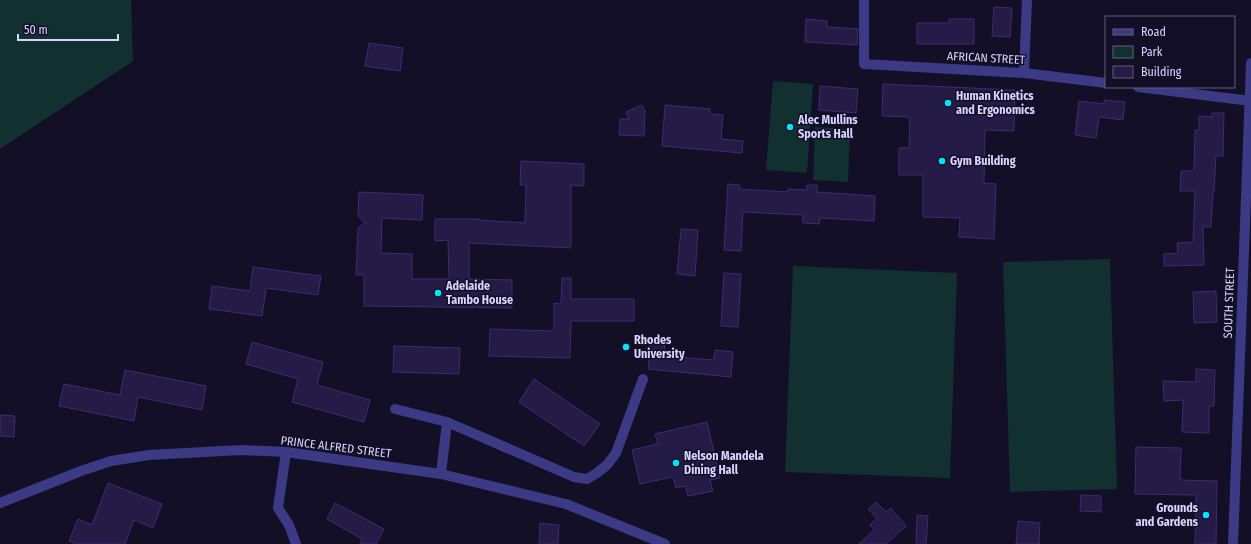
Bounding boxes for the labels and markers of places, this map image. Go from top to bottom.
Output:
place label: Human Kinetics and Ergonomics [956,89,1035,117]
marker: Human Kinetics and Ergonomics [943,98,953,108]
place label: Alec Mullins Sports Hall [797,113,858,141]
marker: Alec Mullins Sports Hall [785,122,795,132]
place label: Gym Building [950,154,1016,168]
marker: Gym Building [937,156,947,166]
place label: Adelaide Tambo House [445,279,513,307]
marker: Adelaide Tambo House [433,288,443,298]
place label: Rhodes University [634,333,685,361]
marker: Rhodes University [621,342,631,352]
place label: Nelson Mandela Dining Hall [684,449,764,477]
marker: Nelson Mandela Dining Hall [671,458,681,468]
place label: Grounds and Gardens [1135,501,1199,529]
marker: Grounds and Gardens [1201,510,1211,520]

